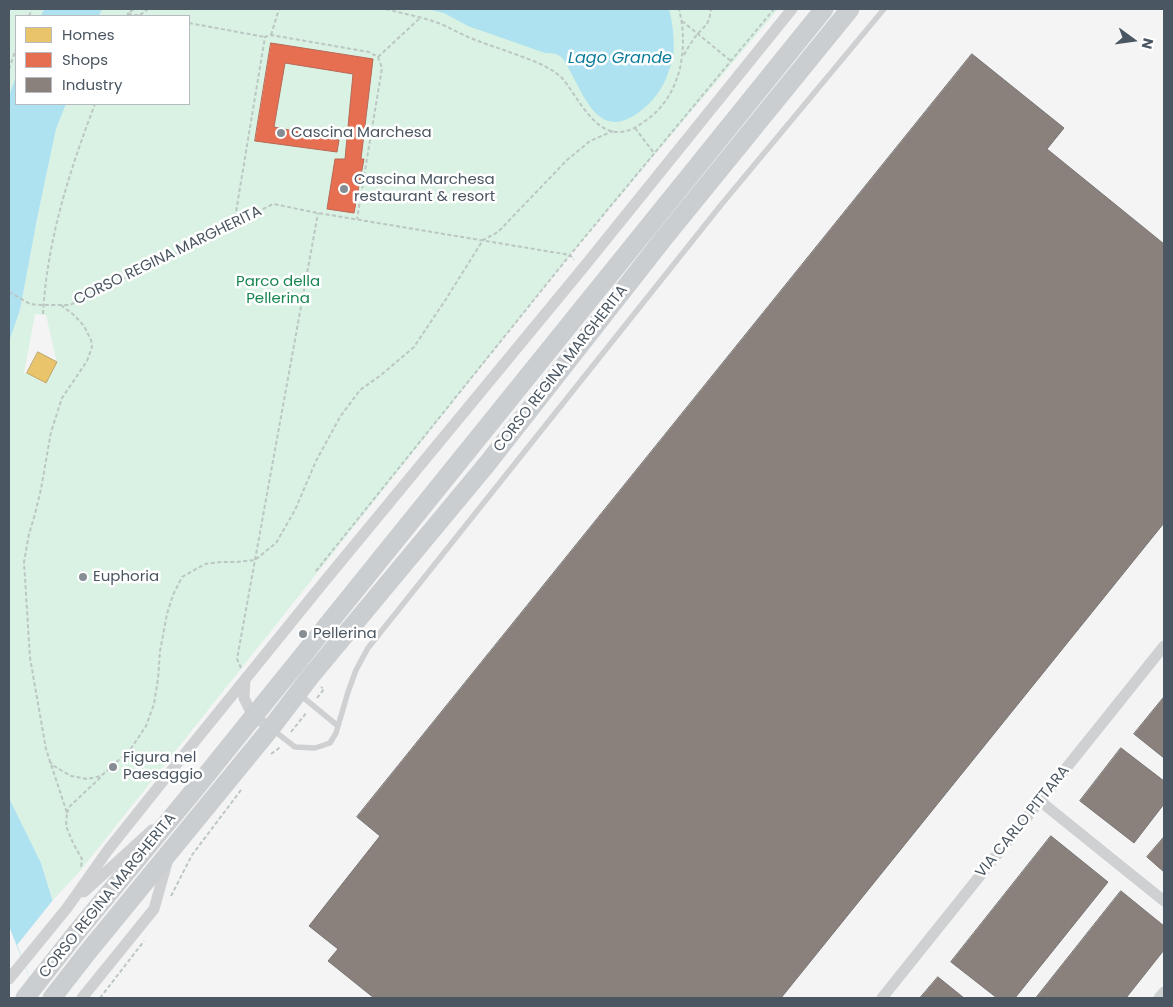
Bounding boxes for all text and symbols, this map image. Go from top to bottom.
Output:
legend [15,15,190,105]
north arrow [1108,15,1158,65]
text: Homes [62,24,115,45]
text: N [1137,36,1159,51]
text: Shops [62,49,108,70]
water label: Lago Grande [568,49,672,69]
text: Industry [62,74,122,95]
place label: Cascina Marchesa [291,124,432,142]
marker: Cascina Marchesa [275,127,287,139]
place label: Cascina Marchesa restaurant & resort [354,171,495,206]
marker: Cascina Marchesa restaurant & resort [338,183,350,195]
street label: CORSO REGINA MARGHERITA [71,203,265,309]
park label: Parco della Pellerina [236,273,320,308]
street label: CORSO REGINA MARGHERITA [490,282,632,456]
place label: Euphoria [93,568,159,586]
marker: Euphoria [77,571,89,583]
place label: Pellerina [313,625,377,643]
marker: Pellerina [297,628,309,640]
place label: Figura nel Paesaggio [123,749,203,784]
marker: Figura nel Paesaggio [107,761,119,773]
street label: VIA CARLO PITTARA [972,762,1074,882]
street label: CORSO REGINA MARGHERITA [36,810,180,982]

